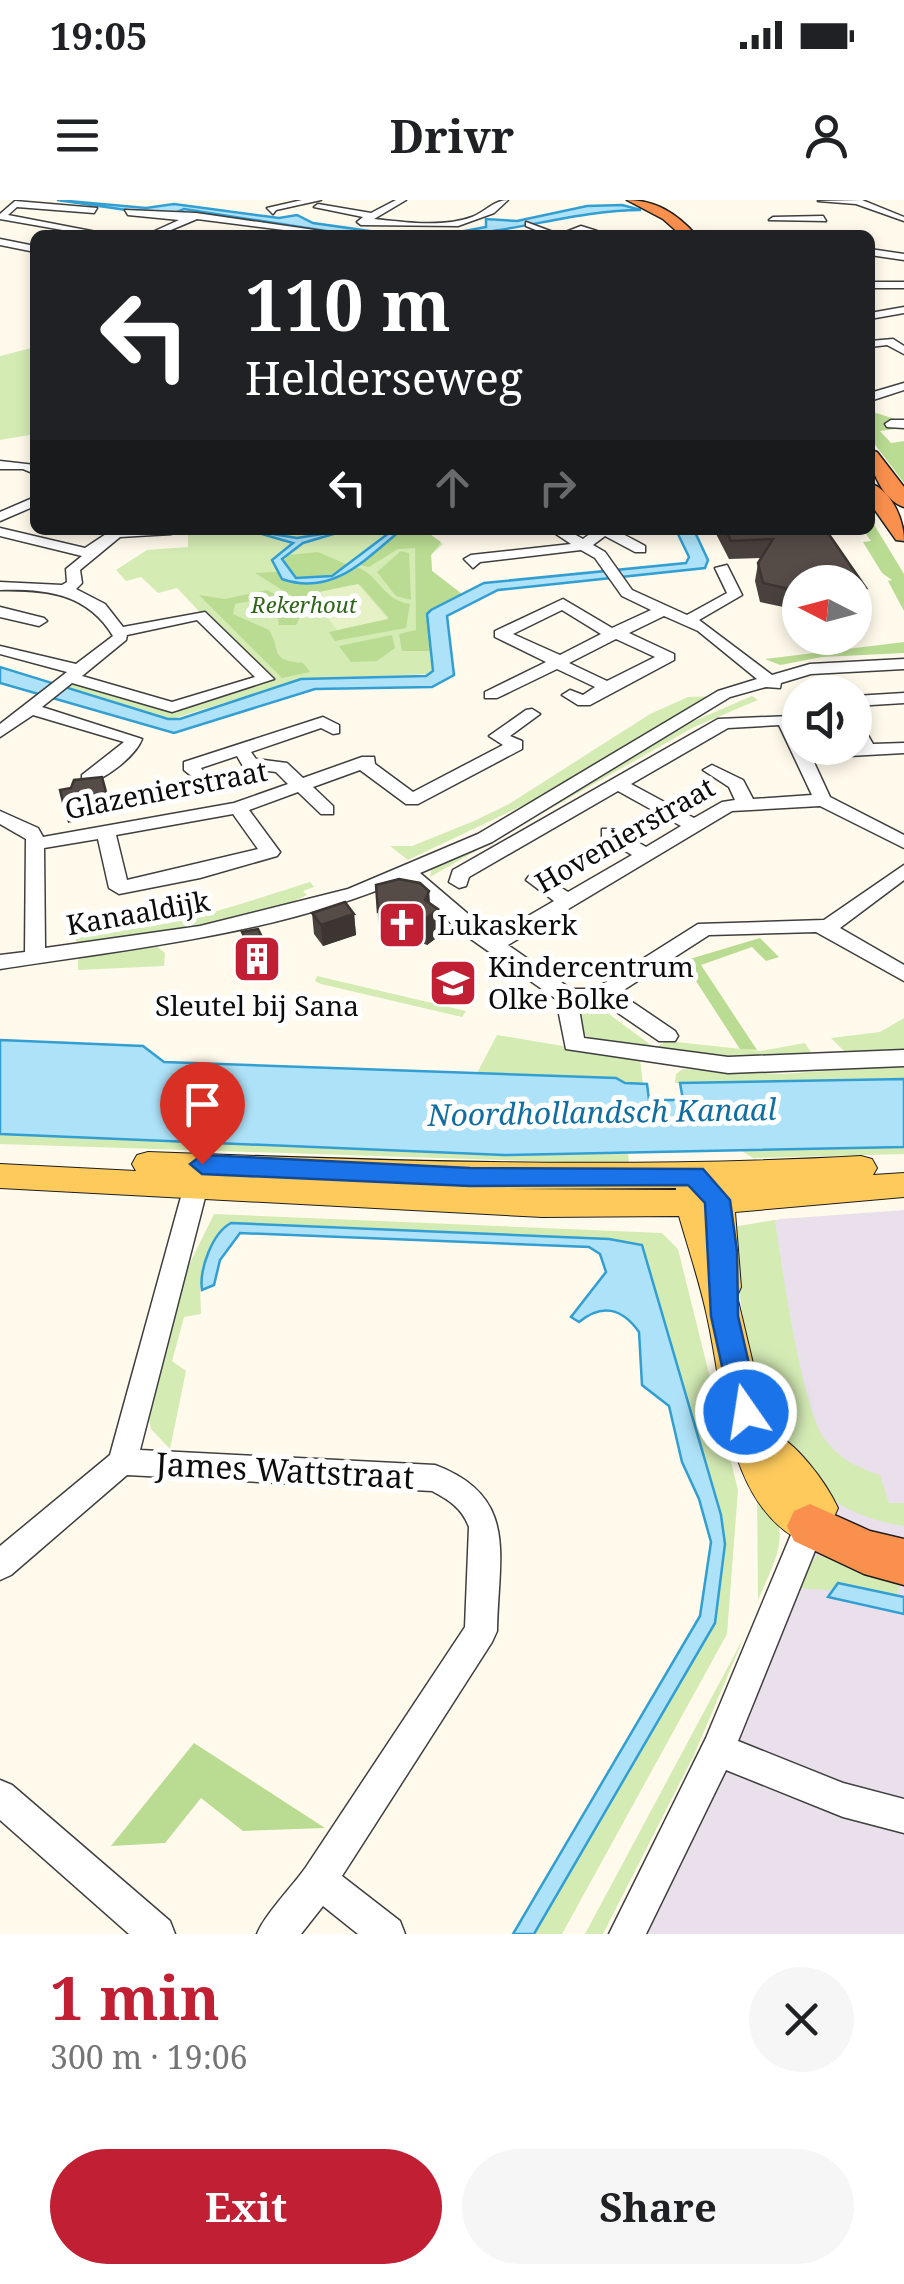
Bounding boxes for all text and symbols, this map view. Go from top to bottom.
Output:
text: 19:05 [50,9,147,61]
text: Drivr [390,105,514,166]
icon: menu [50,108,105,163]
icon: person [799,108,854,163]
text: 110 m [245,256,451,352]
icon: left [80,270,210,400]
text: Helderseweg [245,347,523,408]
icon: left [320,460,375,515]
icon: ahead [425,460,480,515]
icon: right [530,460,585,515]
north arrow [782,565,872,655]
map controls [782,565,872,765]
park label: Rekerhout [250,589,358,619]
button: sound [782,675,872,765]
street label: Glazenierstraat [61,751,270,827]
street label: Hovenierstraat [528,767,721,901]
street label: Kanaaldijk [63,881,213,943]
church icon: Lukaskerk [376,899,428,951]
place label: Lukaskerk [437,905,578,943]
building icon: Sleutel bij Sana [231,933,283,985]
place label: Kindercentrum Olke Bolke [488,947,694,1017]
school or university icon: Kindercentrum Olke Bolke [427,957,479,1009]
place label: Sleutel bij Sana [155,986,359,1024]
pin [160,1062,245,1165]
icon: arrive [175,1077,230,1132]
water label: Noordhollandsch Kanaal [426,1088,777,1135]
position arrow [694,1360,798,1464]
street label: James Wattstraat [154,1441,415,1498]
text: 1 min [50,1956,220,2038]
button: close [749,1967,854,2072]
text: 300 m · 19:06 [50,2035,248,2078]
button: Exit [50,2149,442,2264]
button: Share [462,2149,854,2264]

